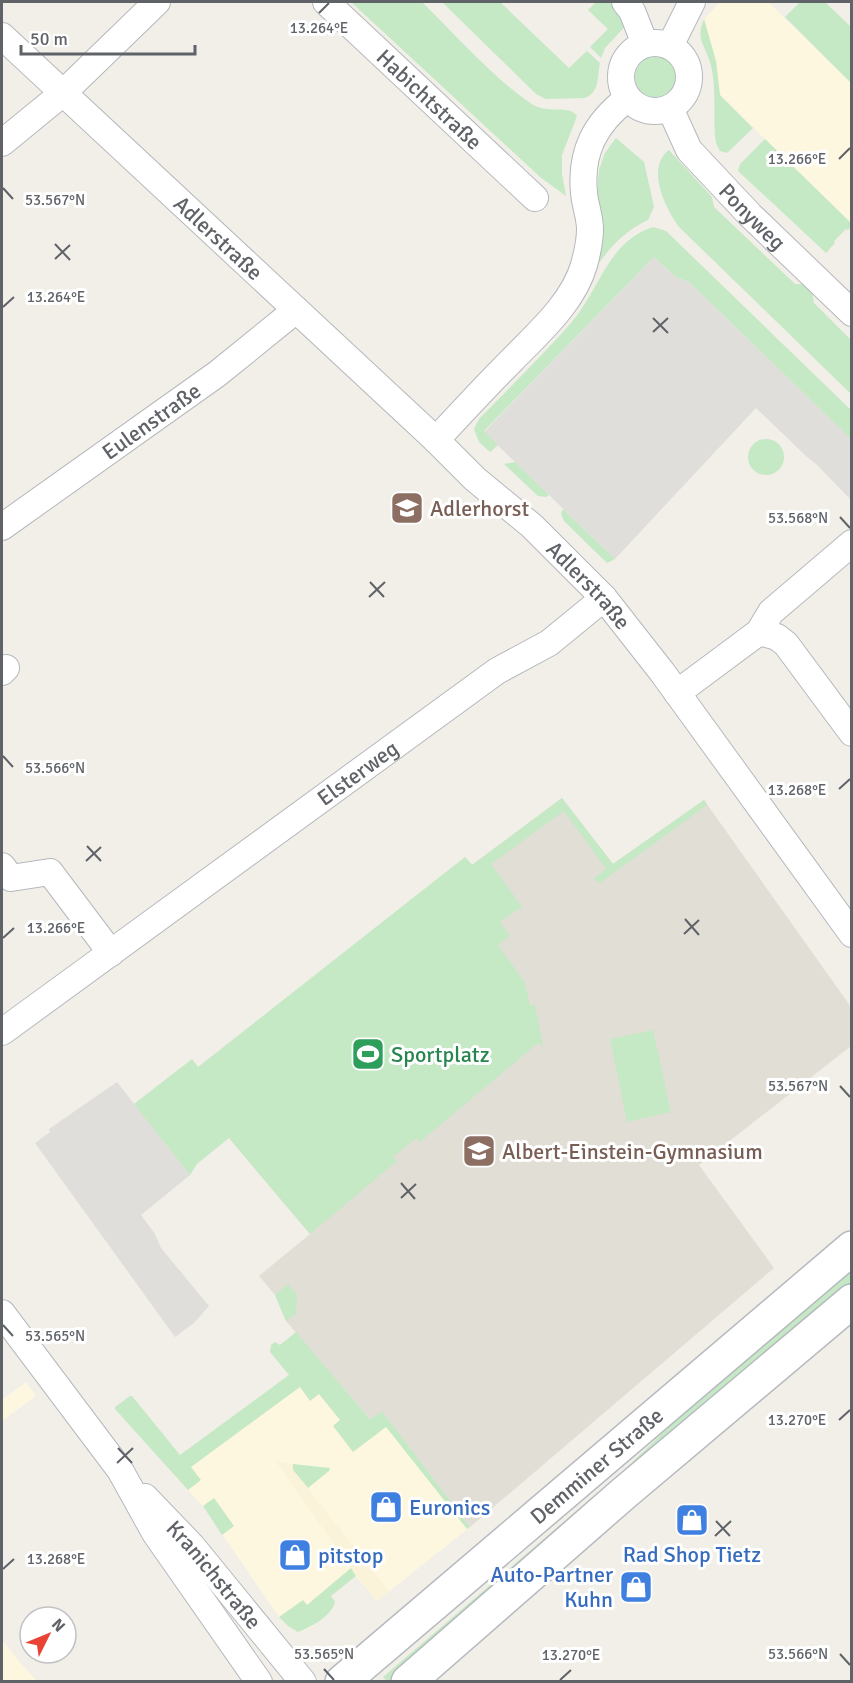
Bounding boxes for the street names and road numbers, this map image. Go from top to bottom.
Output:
street label: Habichtstraße [371,44,488,155]
street label: Ponyweg [713,178,791,256]
street label: Adlerstraße [168,190,268,286]
street label: Eulenstraße [97,377,206,466]
street label: Adlerstraße [541,535,636,635]
street label: Elsterweg [312,735,404,812]
street label: Demminer Straße [525,1402,669,1530]
street label: Kranichstraße [161,1515,267,1635]

